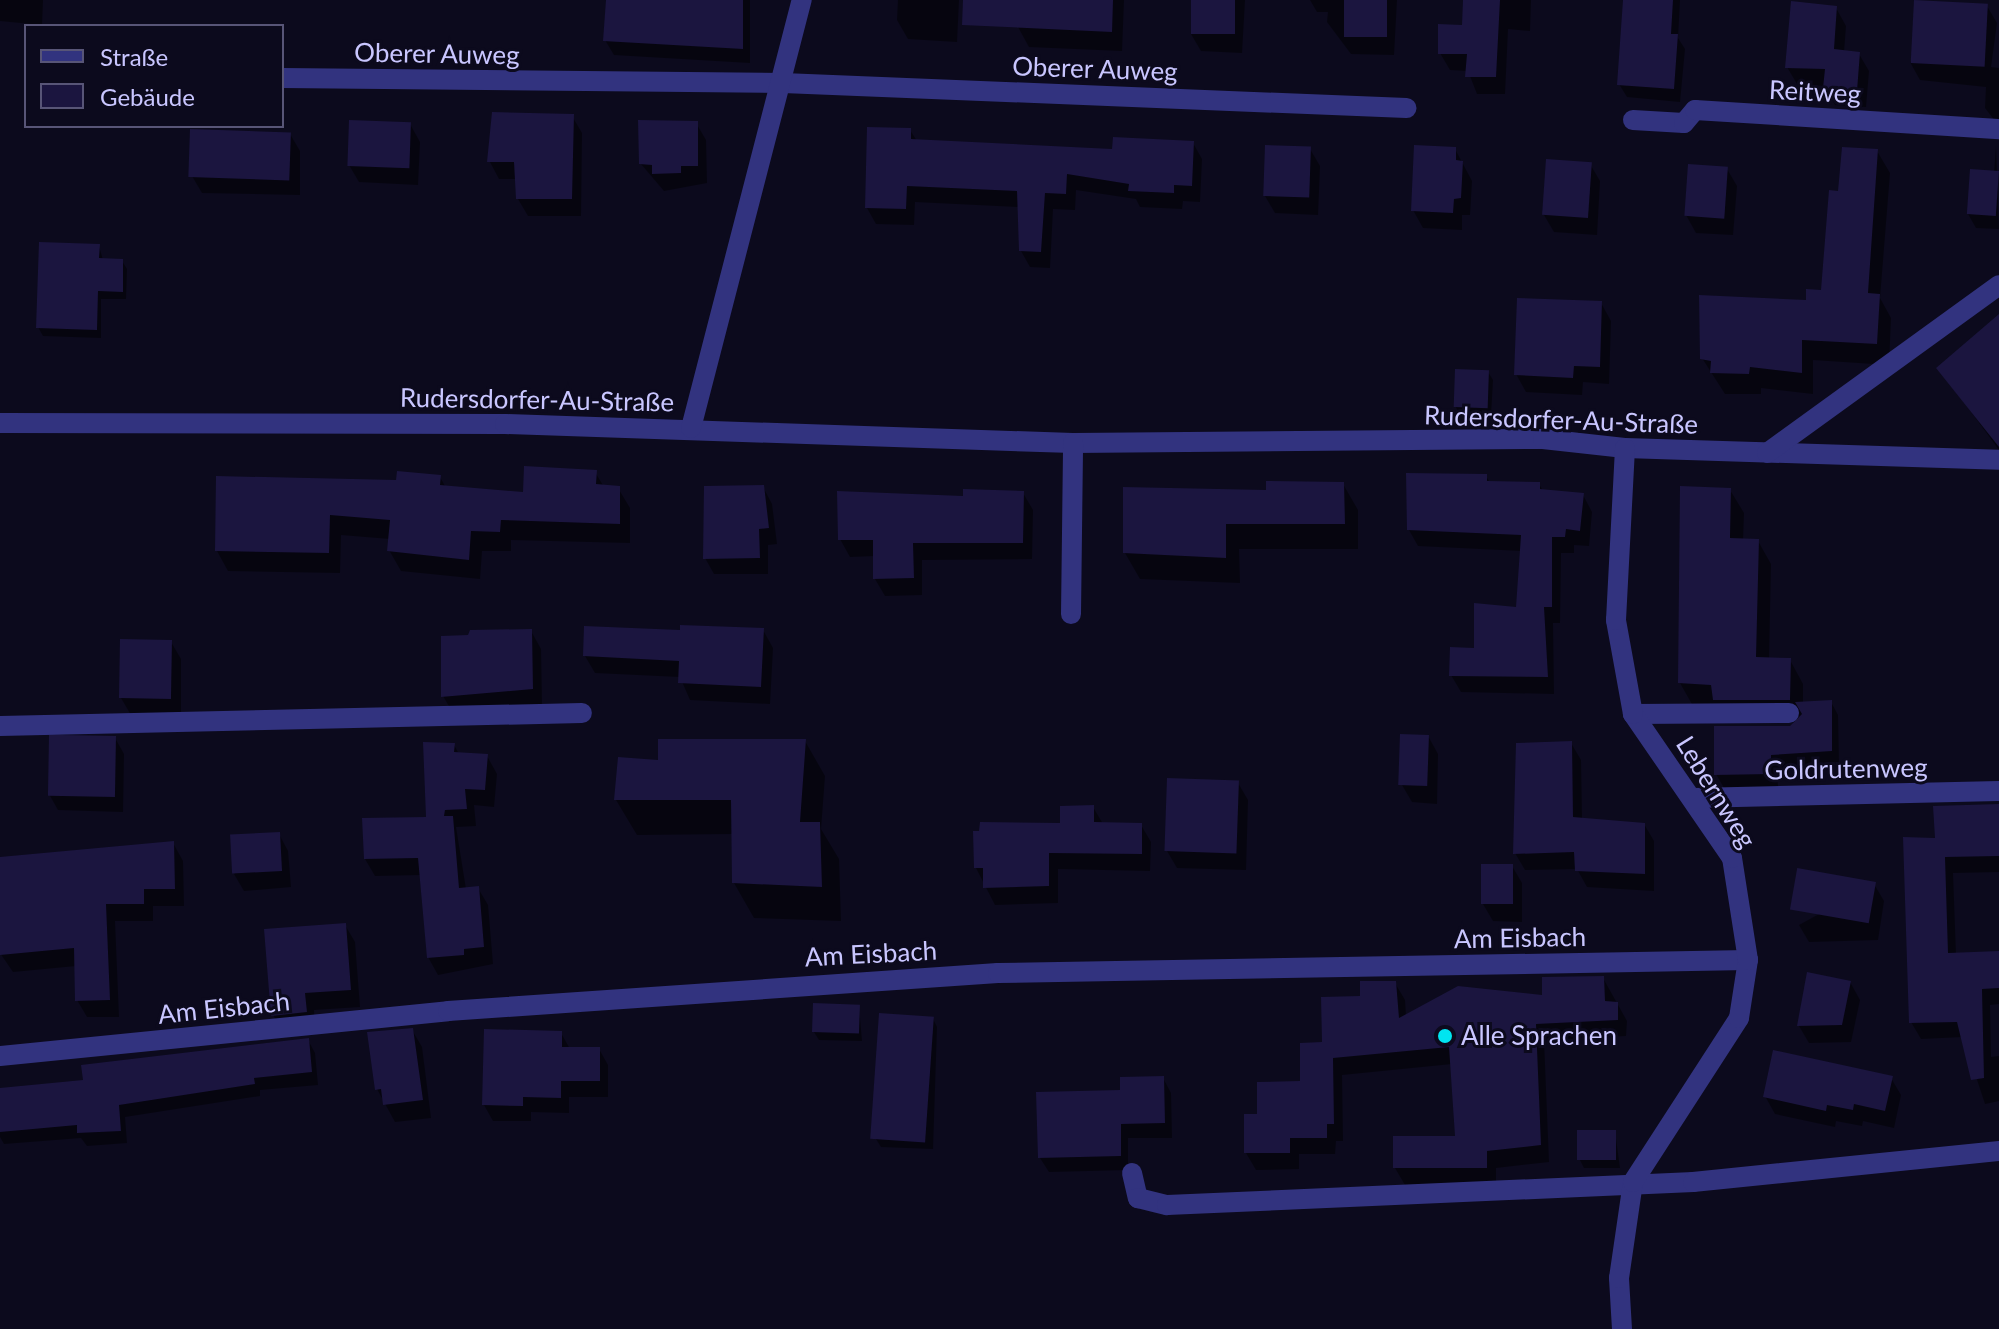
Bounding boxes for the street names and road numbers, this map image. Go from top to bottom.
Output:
street label: Oberer Auweg [353,37,521,71]
street label: Oberer Auweg [1011,50,1179,88]
street label: Reitweg [1768,74,1862,110]
street label: Rudersdorfer-Au-Straße [400,382,674,418]
street label: Rudersdorfer-Au-Straße [1423,400,1699,440]
street label: Lebernweg [1669,730,1763,854]
street label: Goldrutenweg [1764,752,1928,786]
street label: Am Eisbach [1454,921,1586,955]
street label: Am Eisbach [804,935,938,973]
street label: Am Eisbach [157,986,291,1030]

